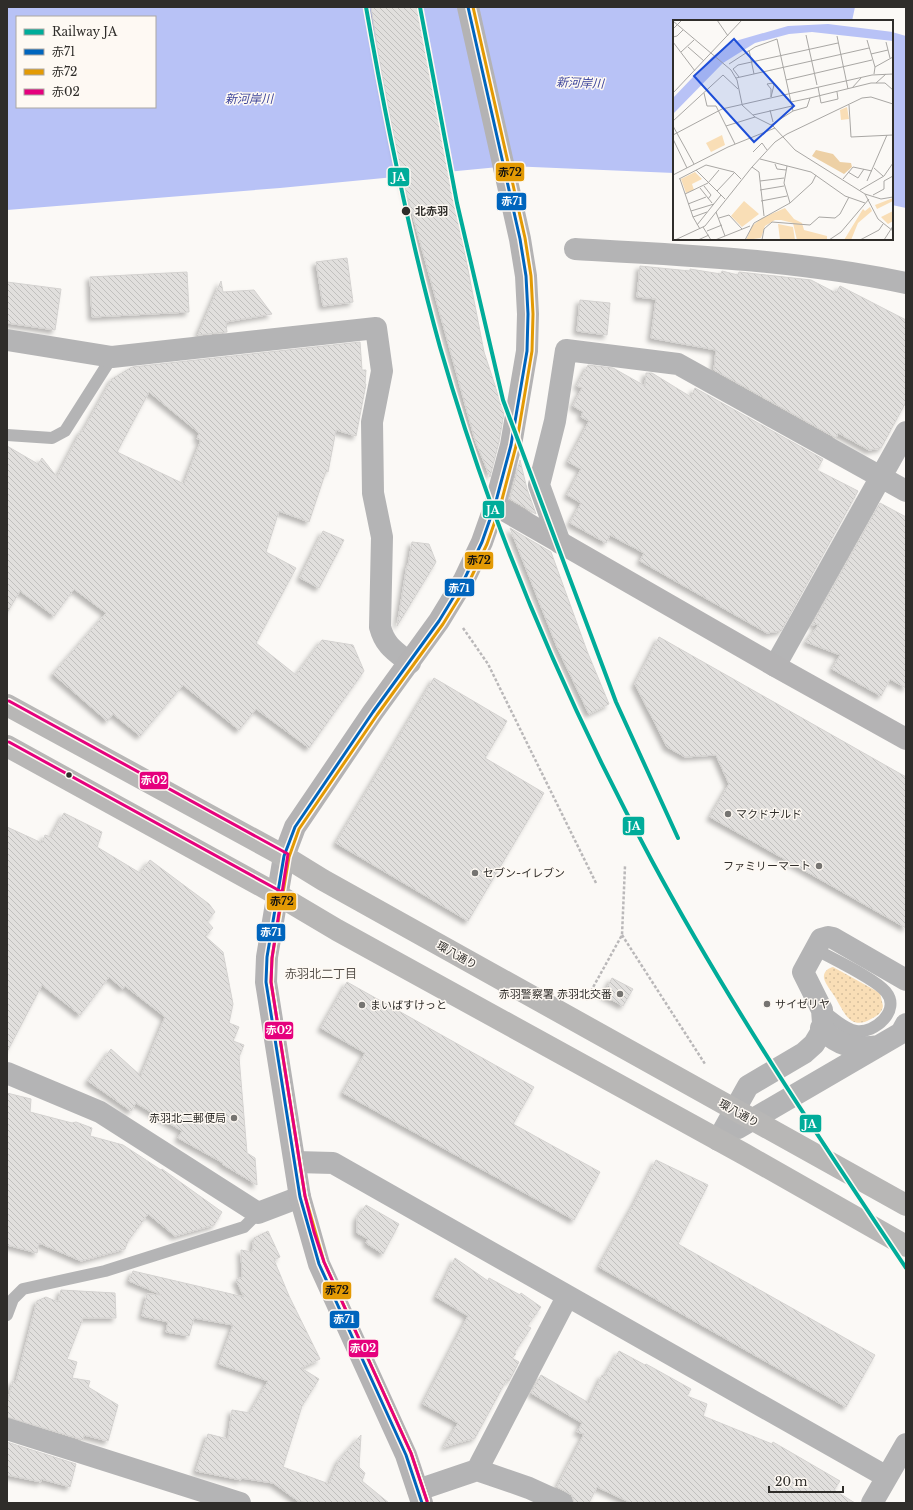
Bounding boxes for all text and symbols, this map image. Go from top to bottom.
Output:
legend [16,16,156,108]
inset map [673,20,893,240]
text: Railway JA [52,24,118,39]
text: 赤71 [52,44,75,59]
text: 赤72 [52,64,77,79]
water label: 新河岸川 [556,74,606,91]
text: 赤02 [52,84,80,99]
water label: 新河岸川 [225,91,275,106]
line badge: 赤72 [495,162,525,182]
text: 赤72 [498,165,522,179]
line badge: JA [387,167,410,187]
text: JA [390,170,407,184]
line badge: 赤71 [496,192,527,211]
text: 赤71 [501,194,523,208]
place label: 北赤羽 [415,204,448,218]
marker: 北赤羽 [400,205,412,217]
line badge: JA [482,500,505,519]
text: JA [484,503,501,517]
line badge: 赤72 [464,551,494,570]
text: 赤72 [467,553,491,567]
line badge: 赤71 [444,578,475,597]
text: 赤71 [448,581,470,595]
unlabelled marker [64,770,74,780]
line badge: 赤02 [139,771,169,790]
text: 赤02 [141,773,167,787]
place label: マクドナルド [736,807,802,821]
marker: マクドナルド [723,809,733,819]
line badge: JA [622,816,645,836]
text: JA [625,819,642,833]
place label: ファミリーマート [723,859,811,873]
marker: ファミリーマート [814,861,824,871]
place label: セブン-イレブン [483,866,565,880]
marker: セブン-イレブン [470,868,480,878]
line badge: 赤72 [266,892,297,911]
text: 赤72 [270,894,294,908]
line badge: 赤71 [256,923,286,942]
text: 赤71 [260,925,282,939]
street label: 環八通り [434,938,480,972]
district label: 赤羽北二丁目 [285,966,357,981]
place label: 赤羽警察署 赤羽北交番 [499,987,612,1001]
marker: 赤羽警察署 赤羽北交番 [615,989,625,999]
place label: サイゼリヤ [775,997,830,1011]
place label: まいばすけっと [370,998,447,1012]
marker: サイゼリヤ [762,999,772,1009]
marker: まいばすけっと [357,1000,367,1010]
line badge: 赤02 [264,1021,294,1040]
text: 赤02 [266,1023,292,1037]
street label: 環八通り [716,1096,762,1130]
place label: 赤羽北二郵便局 [149,1111,226,1125]
marker: 赤羽北二郵便局 [229,1113,239,1123]
line badge: JA [799,1114,822,1133]
text: JA [801,1117,818,1131]
line badge: 赤72 [322,1281,352,1300]
text: 赤72 [325,1283,349,1297]
line badge: 赤71 [329,1310,360,1329]
text: 赤71 [333,1312,355,1326]
line badge: 赤02 [348,1339,379,1358]
text: 赤02 [350,1341,376,1355]
scale bar [769,1468,843,1494]
text: 20 m [775,1474,807,1489]

